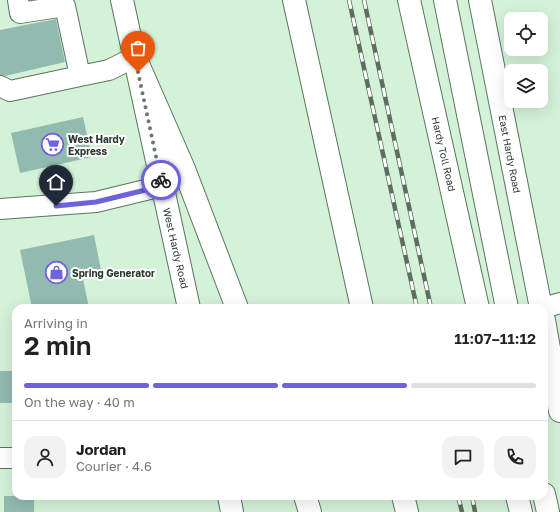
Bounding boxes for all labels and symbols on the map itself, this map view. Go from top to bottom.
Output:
pin [121,31,155,72]
street label: East Hardy Road [497,114,523,194]
street label: Hardy Toll Road [430,116,458,192]
supermarket icon: West Hardy Express [39,132,65,158]
place label: West Hardy Express [68,133,125,157]
courier [141,160,181,200]
pin [39,165,73,206]
street label: West Hardy Road [161,206,191,290]
shop icon: Spring Generator [43,260,69,286]
place label: Spring Generator [72,267,155,279]

